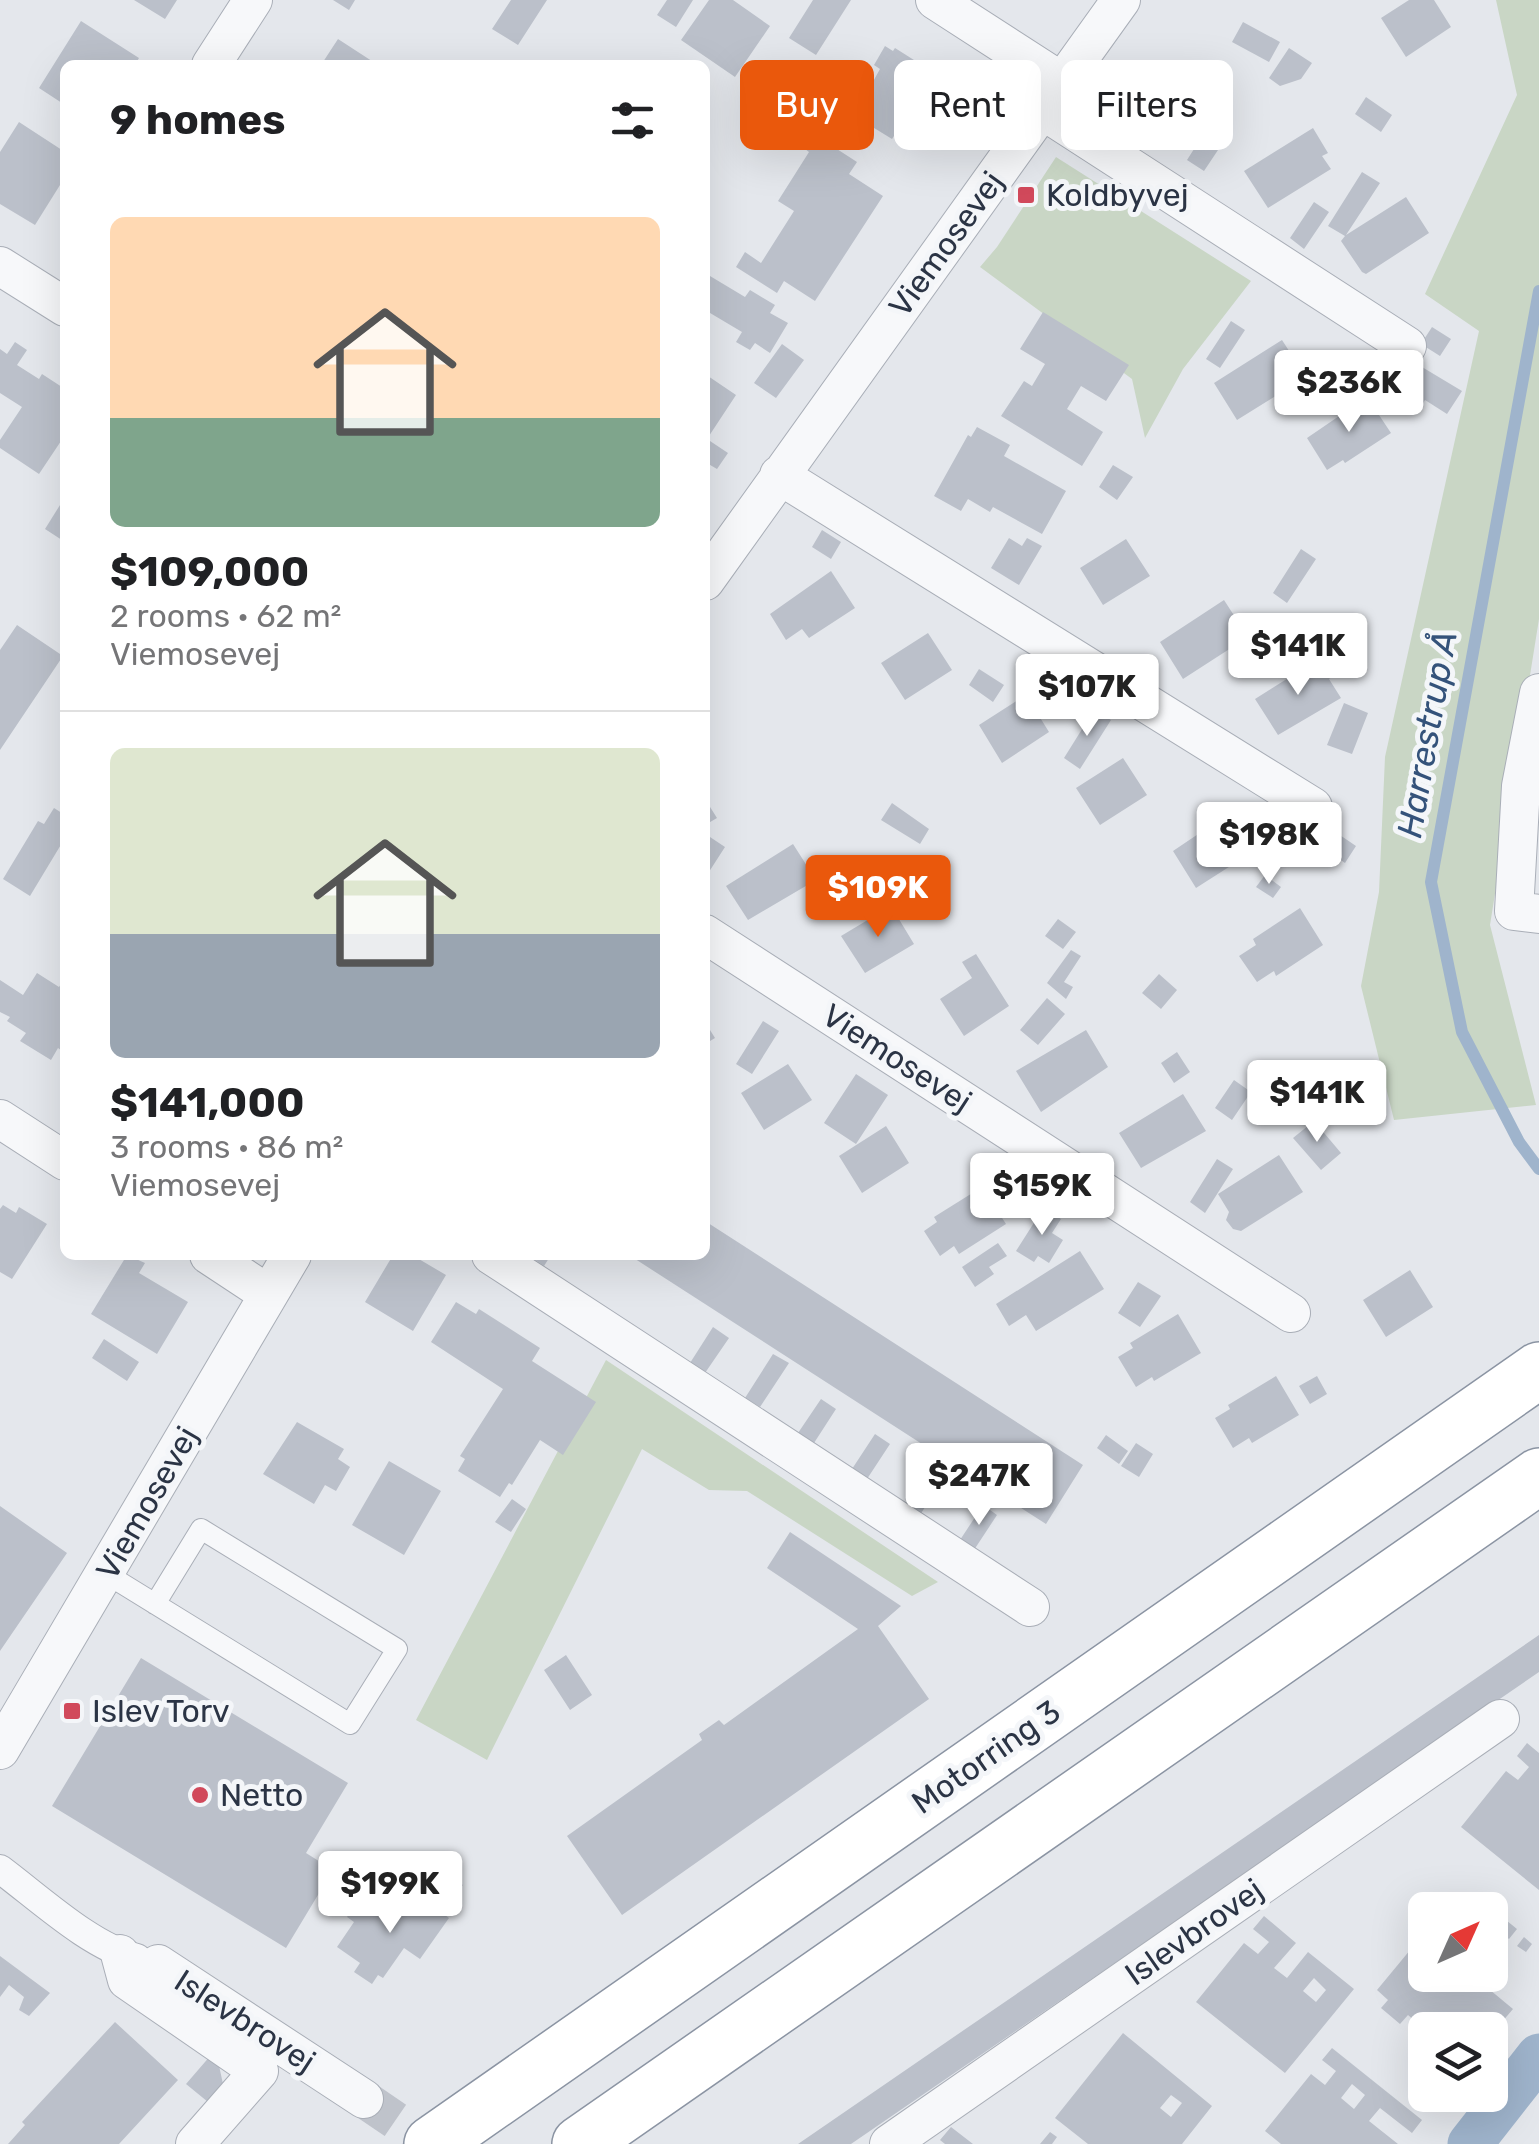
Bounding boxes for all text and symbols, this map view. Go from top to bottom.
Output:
chip: Buy [740,60,874,150]
chip: Rent [894,60,1041,150]
chip: Filters [1061,60,1233,150]
icon: filters [605,93,660,148]
text: 9 homes [110,95,285,145]
street label: Viemosevej [881,164,1011,324]
place label: Koldbyvej [1046,176,1189,214]
marker: Koldbyvej [1015,184,1037,206]
icon: home [295,282,475,462]
pin: $236K [1279,350,1419,435]
text: $236K [1296,363,1402,401]
text: $109,000 [110,547,309,597]
text: 2 rooms · 62 m² [110,597,342,635]
pin: $141K [1228,613,1368,698]
text: $141K [1250,626,1346,664]
water label: Harrestrup Å [1388,627,1466,841]
text: Viemosevej [110,635,280,673]
pin: $107K [1017,654,1157,739]
text: $107K [1038,667,1136,705]
pin: $198K [1199,802,1339,887]
icon: home [295,813,475,993]
text: $198K [1219,815,1319,853]
pin: $109K [808,855,948,940]
text: $109K [828,868,928,906]
street label: Viemosevej [815,996,979,1120]
pin: $141K [1247,1060,1387,1145]
text: $141K [1269,1073,1365,1111]
text: $141,000 [110,1078,305,1128]
text: 3 rooms · 86 m² [110,1128,344,1166]
pin: $159K [972,1153,1112,1238]
text: Viemosevej [110,1166,280,1204]
text: $159K [992,1166,1092,1204]
street label: Viemosevej [88,1420,206,1586]
pin: $247K [909,1443,1049,1528]
text: $247K [928,1456,1030,1494]
place label: Islev Torv [92,1692,230,1730]
street label: Motorring 3 [905,1692,1067,1822]
marker: Islev Torv [61,1700,83,1722]
place label: Netto [220,1776,303,1814]
marker: Netto [189,1784,211,1806]
pin: $199K [320,1851,460,1936]
text: $199K [340,1864,440,1902]
street label: Islevbrovej [1118,1871,1270,1993]
north arrow [1408,1892,1508,1992]
map controls [1408,1892,1508,2112]
street label: Islevbrovej [168,1962,322,2080]
button: layers [1408,2012,1508,2112]

